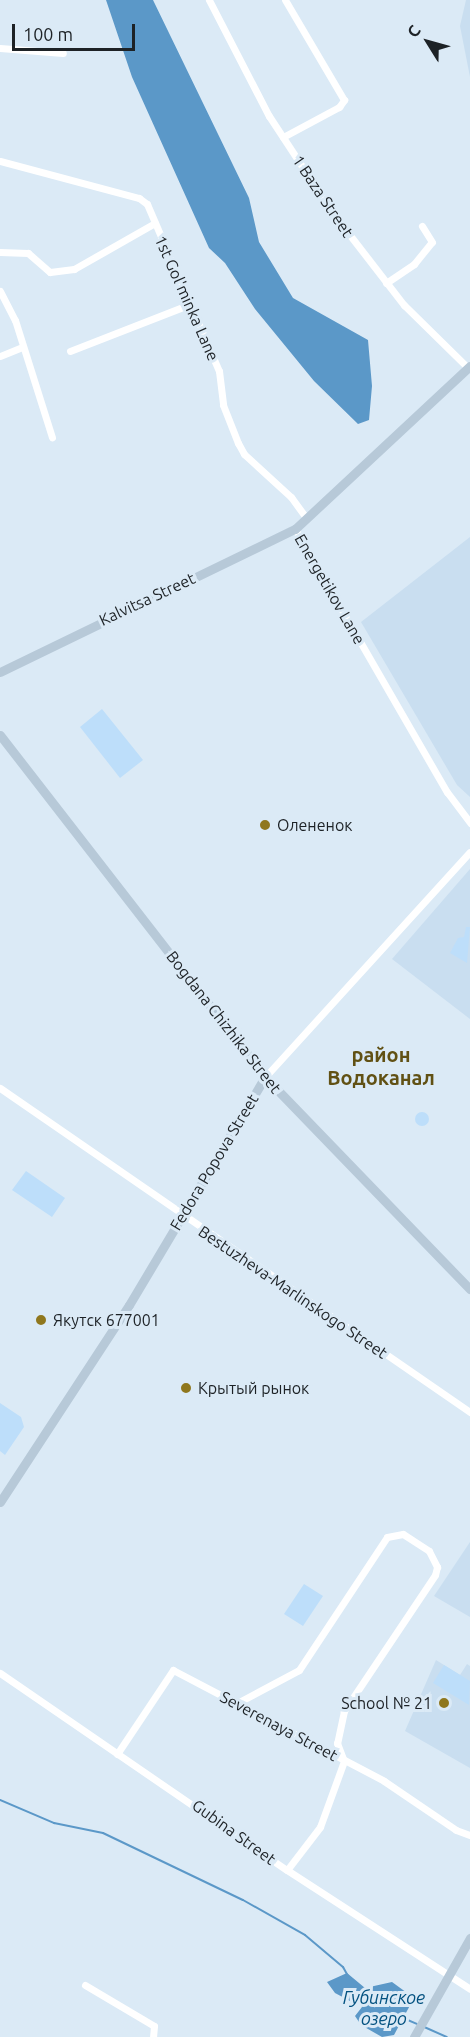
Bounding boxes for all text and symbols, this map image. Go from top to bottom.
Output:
scale bar [15,12,138,50]
north arrow [398,12,458,72]
text: С [403,22,424,41]
text: 100 m [23,24,73,44]
street label: 1 Baza Street [288,151,358,241]
street label: 1st Gol'minka Lane [151,232,223,364]
street label: Energetikov Lane [291,530,369,648]
street label: Kalvitsa Street [96,568,198,630]
place label: Олененок [277,815,352,835]
marker: Олененок [258,818,272,832]
street label: Bogdana Chizhika Street [163,947,285,1097]
district label: район Водоканал [327,1042,435,1089]
street label: Fedora Popova Street [166,1090,262,1234]
street label: Bestuzheva-Marlinskogo Street [195,1221,391,1363]
place label: Якутск 677001 [53,1310,160,1330]
marker: Якутск 677001 [34,1313,48,1327]
place label: Крытый рынок [198,1378,309,1398]
marker: Крытый рынок [179,1381,193,1395]
street label: Severenaya Street [217,1687,341,1765]
place label: School № 21 [341,1693,432,1713]
marker: School № 21 [437,1696,451,1710]
street label: Gubina Street [188,1795,280,1869]
water label: Губинское озеро [343,1987,425,2030]

